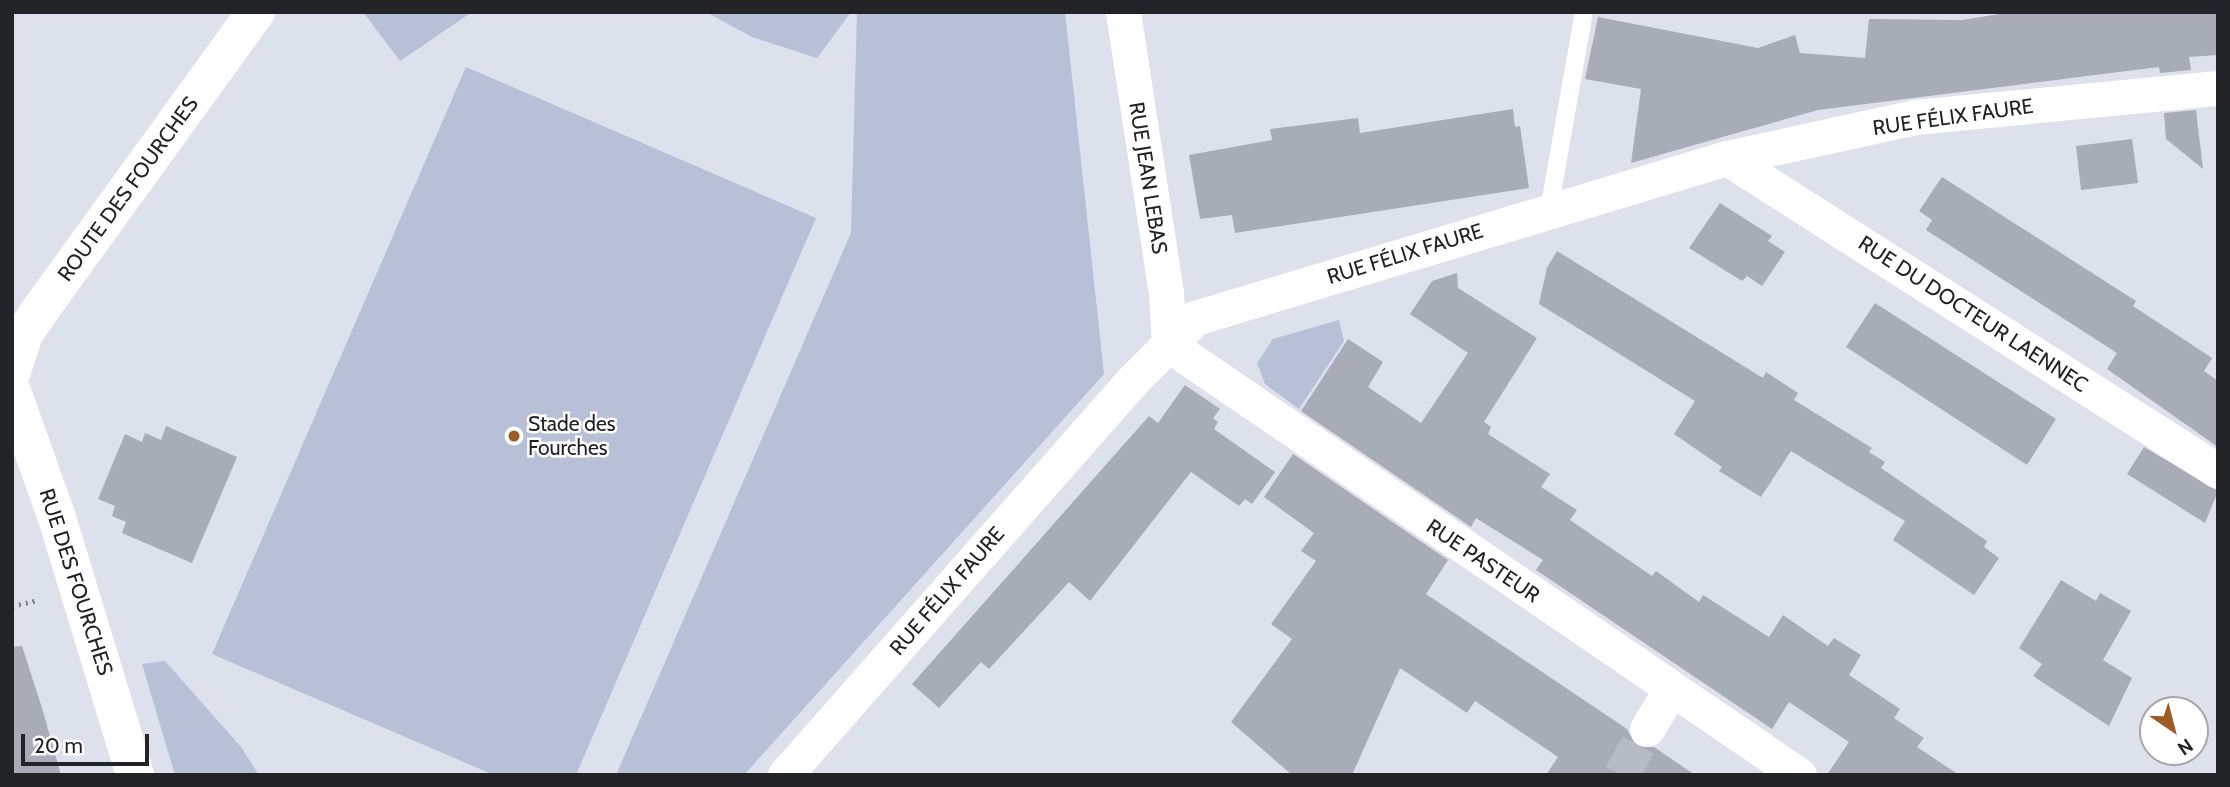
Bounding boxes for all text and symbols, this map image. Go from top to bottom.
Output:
street label: ROUTE DES FOURCHES [53,92,203,286]
street label: RUE FÉLIX FAURE [1871,93,2035,141]
street label: RUE JEAN LEBAS [1124,100,1172,256]
street label: RUE FÉLIX FAURE [1324,218,1486,290]
street label: RUE DU DOCTEUR LAENNEC [1854,230,2092,398]
place label: Stade des Fourches [528,411,615,461]
marker: Stade des Fourches [506,428,522,444]
street label: RUE DES FOURCHES [34,486,118,678]
street label: RUE PASTEUR [1422,514,1544,608]
street label: RUE FÉLIX FAURE [884,522,1010,660]
north arrow [2139,696,2209,766]
scale bar [24,720,152,764]
text: 20 m [34,733,83,758]
text: N [2173,734,2197,760]

